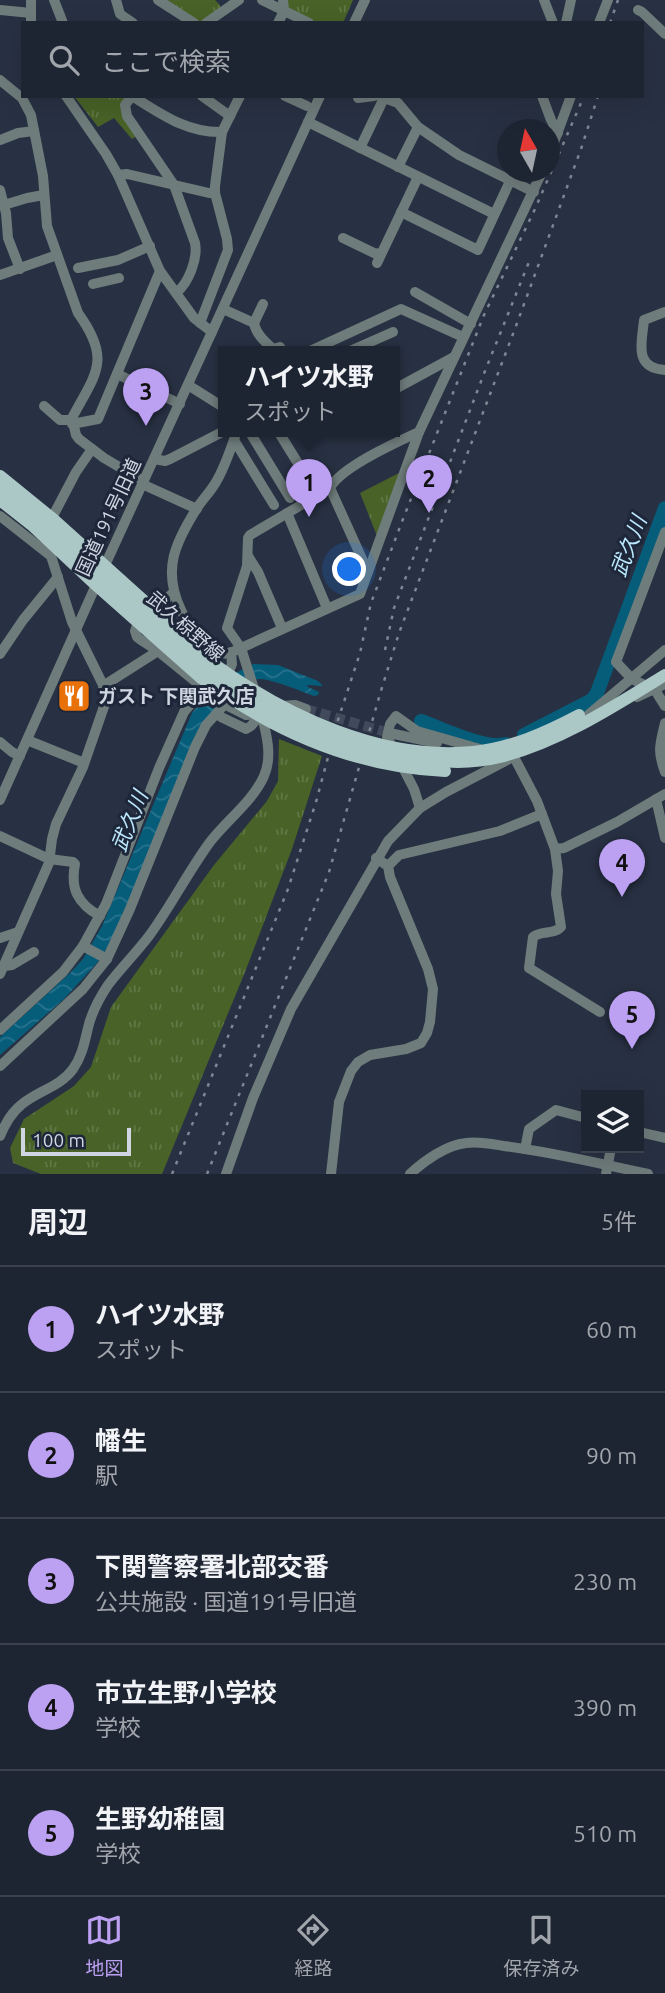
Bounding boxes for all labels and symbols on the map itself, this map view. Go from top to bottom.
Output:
north arrow [497,119,560,182]
pin: 3 [123,368,169,426]
street label: 国道191号旧道 [71,455,145,579]
pin: 2 [406,455,452,513]
pin: 1 [286,459,332,517]
water label: 武久川 [606,510,651,580]
your location [332,552,366,586]
street label: 武久椋野線 [143,587,229,665]
restaurant icon: ガスト 下関武久店 [55,677,93,715]
place label: ガスト 下関武久店 [98,685,255,707]
water label: 武久川 [106,785,153,855]
pin: 4 [599,839,645,897]
pin: 5 [609,991,655,1049]
scale bar [21,1125,131,1157]

